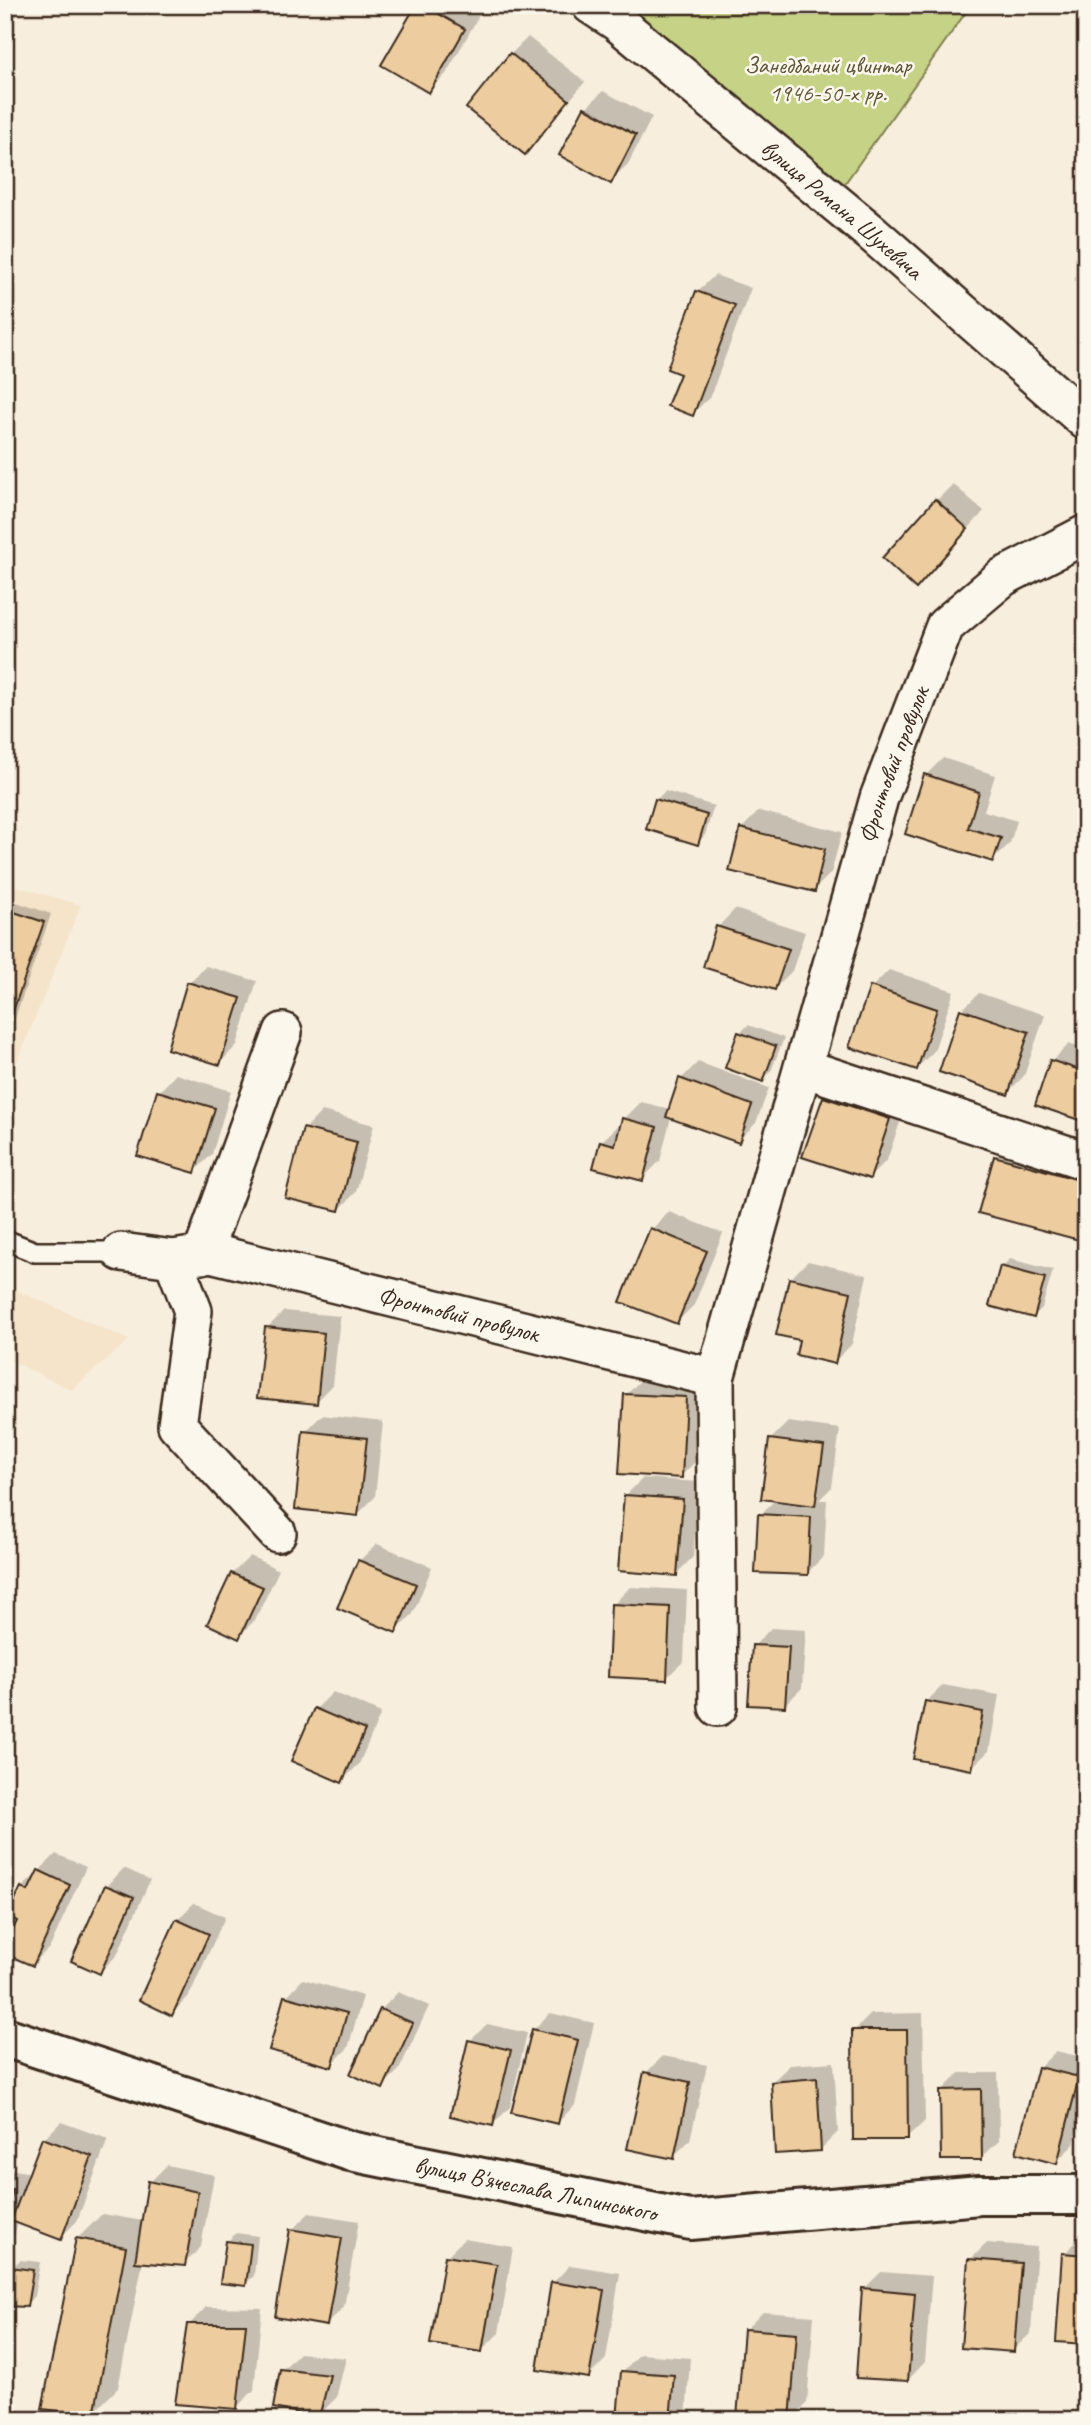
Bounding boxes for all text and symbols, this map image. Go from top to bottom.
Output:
park label: Занедбаний цвинтар 1946-50-х рр. [745,50,913,108]
street label: вулиця Романа Шухевича [755,133,930,287]
street label: Фронтовий провулок [852,680,936,846]
street label: Фронтовий провулок [375,1280,544,1349]
street label: вулиця В'ячеслава Липинського [412,2149,662,2228]

